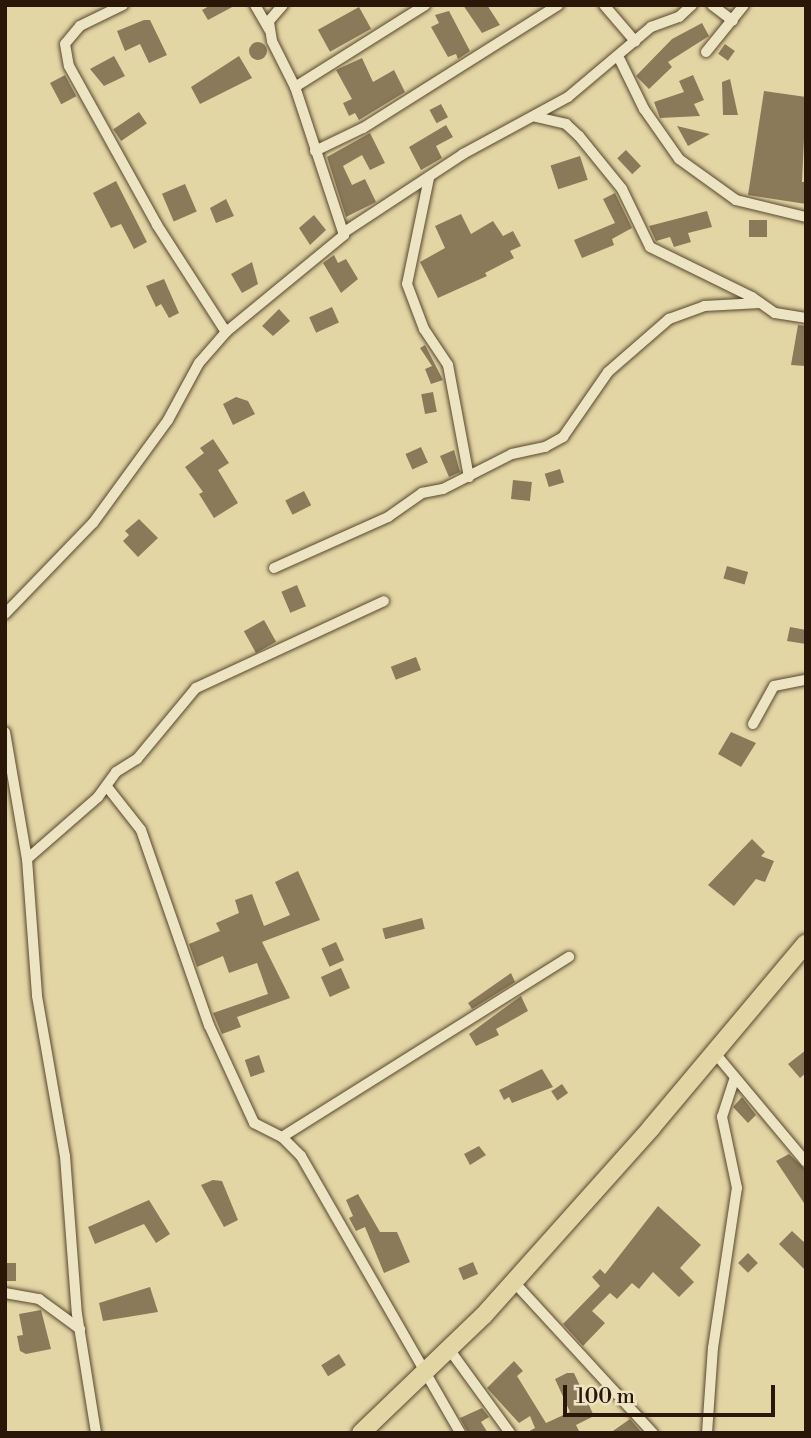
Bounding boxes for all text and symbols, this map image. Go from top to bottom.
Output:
scale bar [566,1372,778,1416]
text: 100 m [576,1384,635,1410]

